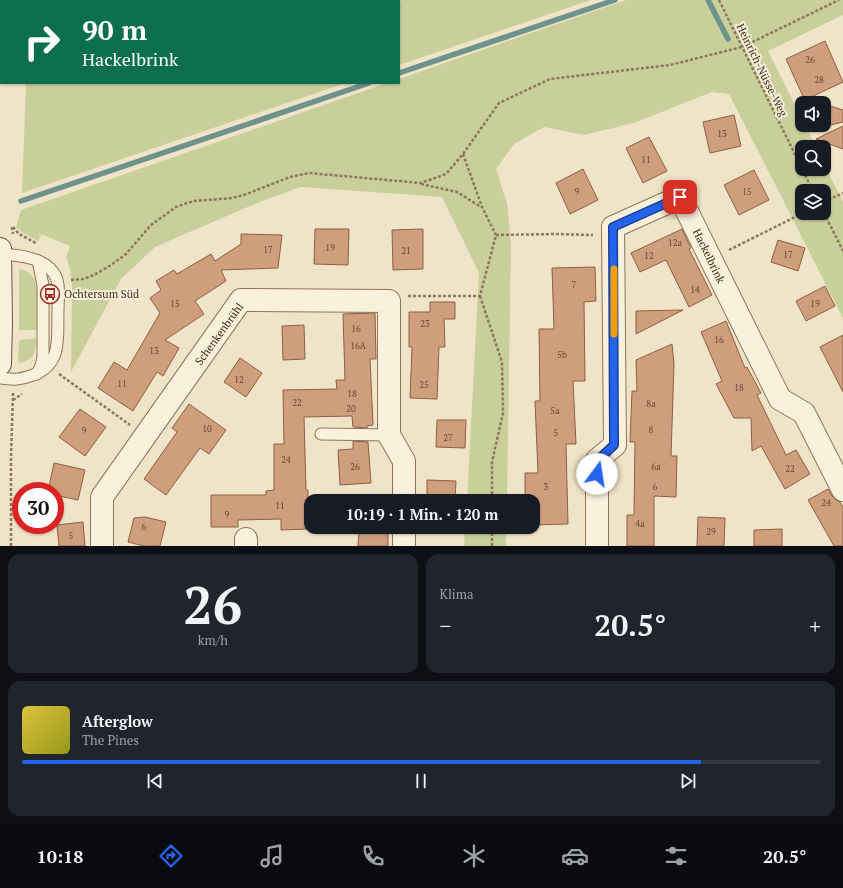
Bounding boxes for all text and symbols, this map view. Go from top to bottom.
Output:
text: 90 m [82,11,147,48]
icon: right [16,16,68,68]
street label: Heinrich-Nüsse-Weg [733,21,791,119]
text: Hackelbrink [82,47,178,71]
house number: 26 [805,54,815,66]
house number: 28 [814,74,824,86]
map controls [795,96,831,220]
button: sound [795,96,831,132]
house number: 13 [717,128,727,140]
button: search [795,140,831,176]
house number: 11 [641,154,651,166]
pin [663,180,697,214]
button: layers [795,184,831,220]
house number: 9 [575,186,580,198]
icon: arrive [669,186,691,208]
house number: 15 [742,186,752,198]
street label: Hackelbrink [690,226,728,286]
house number: 12a [668,237,683,249]
house number: 19 [325,242,335,254]
house number: 17 [263,244,273,256]
house number: 21 [401,245,411,257]
house number: 17 [783,249,793,261]
house number: 12 [644,250,654,262]
house number: 7 [572,279,577,291]
bus stop icon: Ochtersum Süd [39,283,61,305]
house number: 14 [690,284,700,296]
place label: Ochtersum Süd [64,287,139,301]
house number: 15 [170,298,180,310]
house number: 19 [810,298,820,310]
street label: Schenkenbrühl [192,300,246,368]
house number: 23 [420,318,430,330]
house number: 16 [351,323,361,335]
house number: 16 [714,334,724,346]
house number: 16A [350,340,367,352]
house number: 13 [149,345,159,357]
house number: 5b [557,349,567,361]
house number: 12 [234,374,244,386]
house number: 11 [117,378,127,390]
house number: 25 [419,379,429,391]
house number: 18 [734,382,744,394]
house number: 18 [347,388,357,400]
house number: 22 [292,397,302,409]
house number: 8a [646,398,656,410]
house number: 20 [346,403,356,415]
house number: 5a [550,405,560,417]
house number: 10 [202,423,212,435]
house number: 8 [649,424,654,436]
house number: 9 [82,425,87,437]
house number: 5 [554,427,559,439]
house number: 27 [443,432,453,444]
position arrow [576,453,618,495]
house number: 24 [281,454,291,466]
house number: 26 [350,461,360,473]
house number: 6a [651,461,661,473]
house number: 22 [785,463,795,475]
house number: 3 [544,481,549,493]
house number: 6 [653,481,658,493]
speed limit sign: 30 [12,482,64,534]
house number: 24 [821,497,831,509]
house number: 11 [275,500,285,512]
text: 10:19 · 1 Min. · 120 m [346,504,498,524]
house number: 9 [225,509,230,521]
house number: 4a [635,518,645,530]
house number: 6 [142,521,147,533]
house number: 29 [706,526,716,538]
house number: 5 [69,530,74,542]
text: 26 [183,570,242,639]
text: Klima [440,585,474,603]
text: 20.5° [594,605,666,645]
text: − [440,611,451,640]
text: + [809,611,821,640]
text: km/h [198,631,228,649]
text: Afterglow [82,711,153,731]
text: The Pines [82,731,139,749]
icon: previous [144,770,166,792]
icon: pause [410,770,432,792]
icon: next [677,770,699,792]
icon: directions [157,842,185,870]
icon: music [258,842,286,870]
icon: phone [359,842,387,870]
icon: climate [460,842,488,870]
icon: car [561,842,589,870]
icon: filters [662,842,690,870]
text: 10:18 [37,844,83,868]
text: 20.5° [763,844,806,868]

